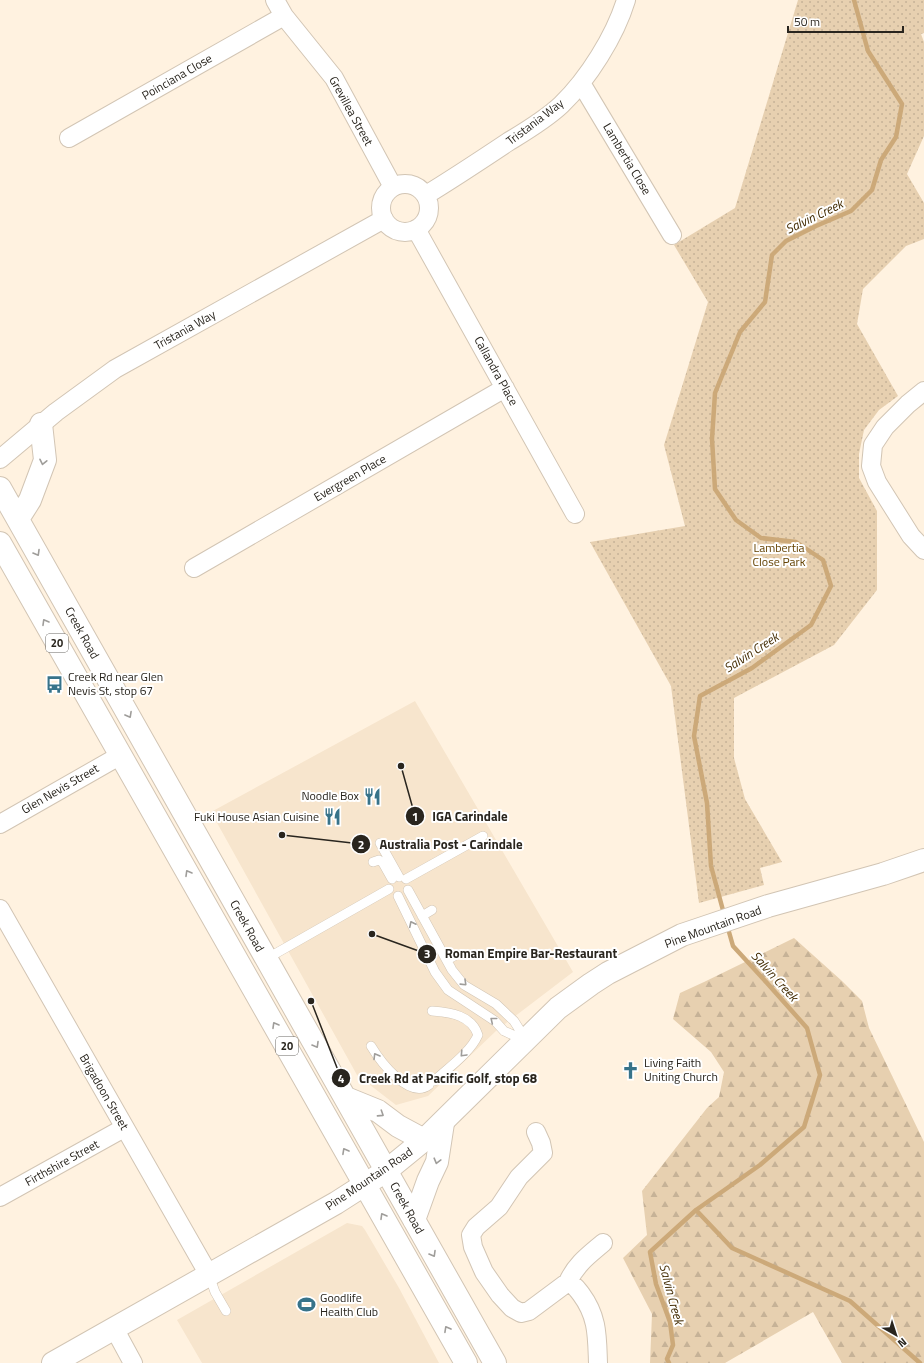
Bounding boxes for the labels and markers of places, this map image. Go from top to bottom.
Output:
place label: Creek Rd near Glen Nevis St, stop 67 [68,667,163,700]
bus stop icon: Creek Rd near Glen Nevis St, stop 67 [45,674,65,694]
place label: Noodle Box [301,786,360,805]
restaurant icon: Noodle Box [362,786,382,806]
callout: IGA Carindale [405,804,516,829]
place label: Fuki House Asian Cuisine [194,807,319,826]
restaurant icon: Fuki House Asian Cuisine [322,807,342,827]
callout: Australia Post - Carindale [351,832,530,857]
callout: Roman Empire Bar-Restaurant [417,941,625,966]
place label: Living Faith Uniting Church [644,1053,718,1086]
church icon: Living Faith Uniting Church [621,1060,641,1080]
callout: Creek Rd at Pacific Golf, stop 68 [331,1066,546,1091]
place label: Goodlife Health Club [320,1288,378,1321]
sports icon: Goodlife Health Club [297,1295,317,1315]

